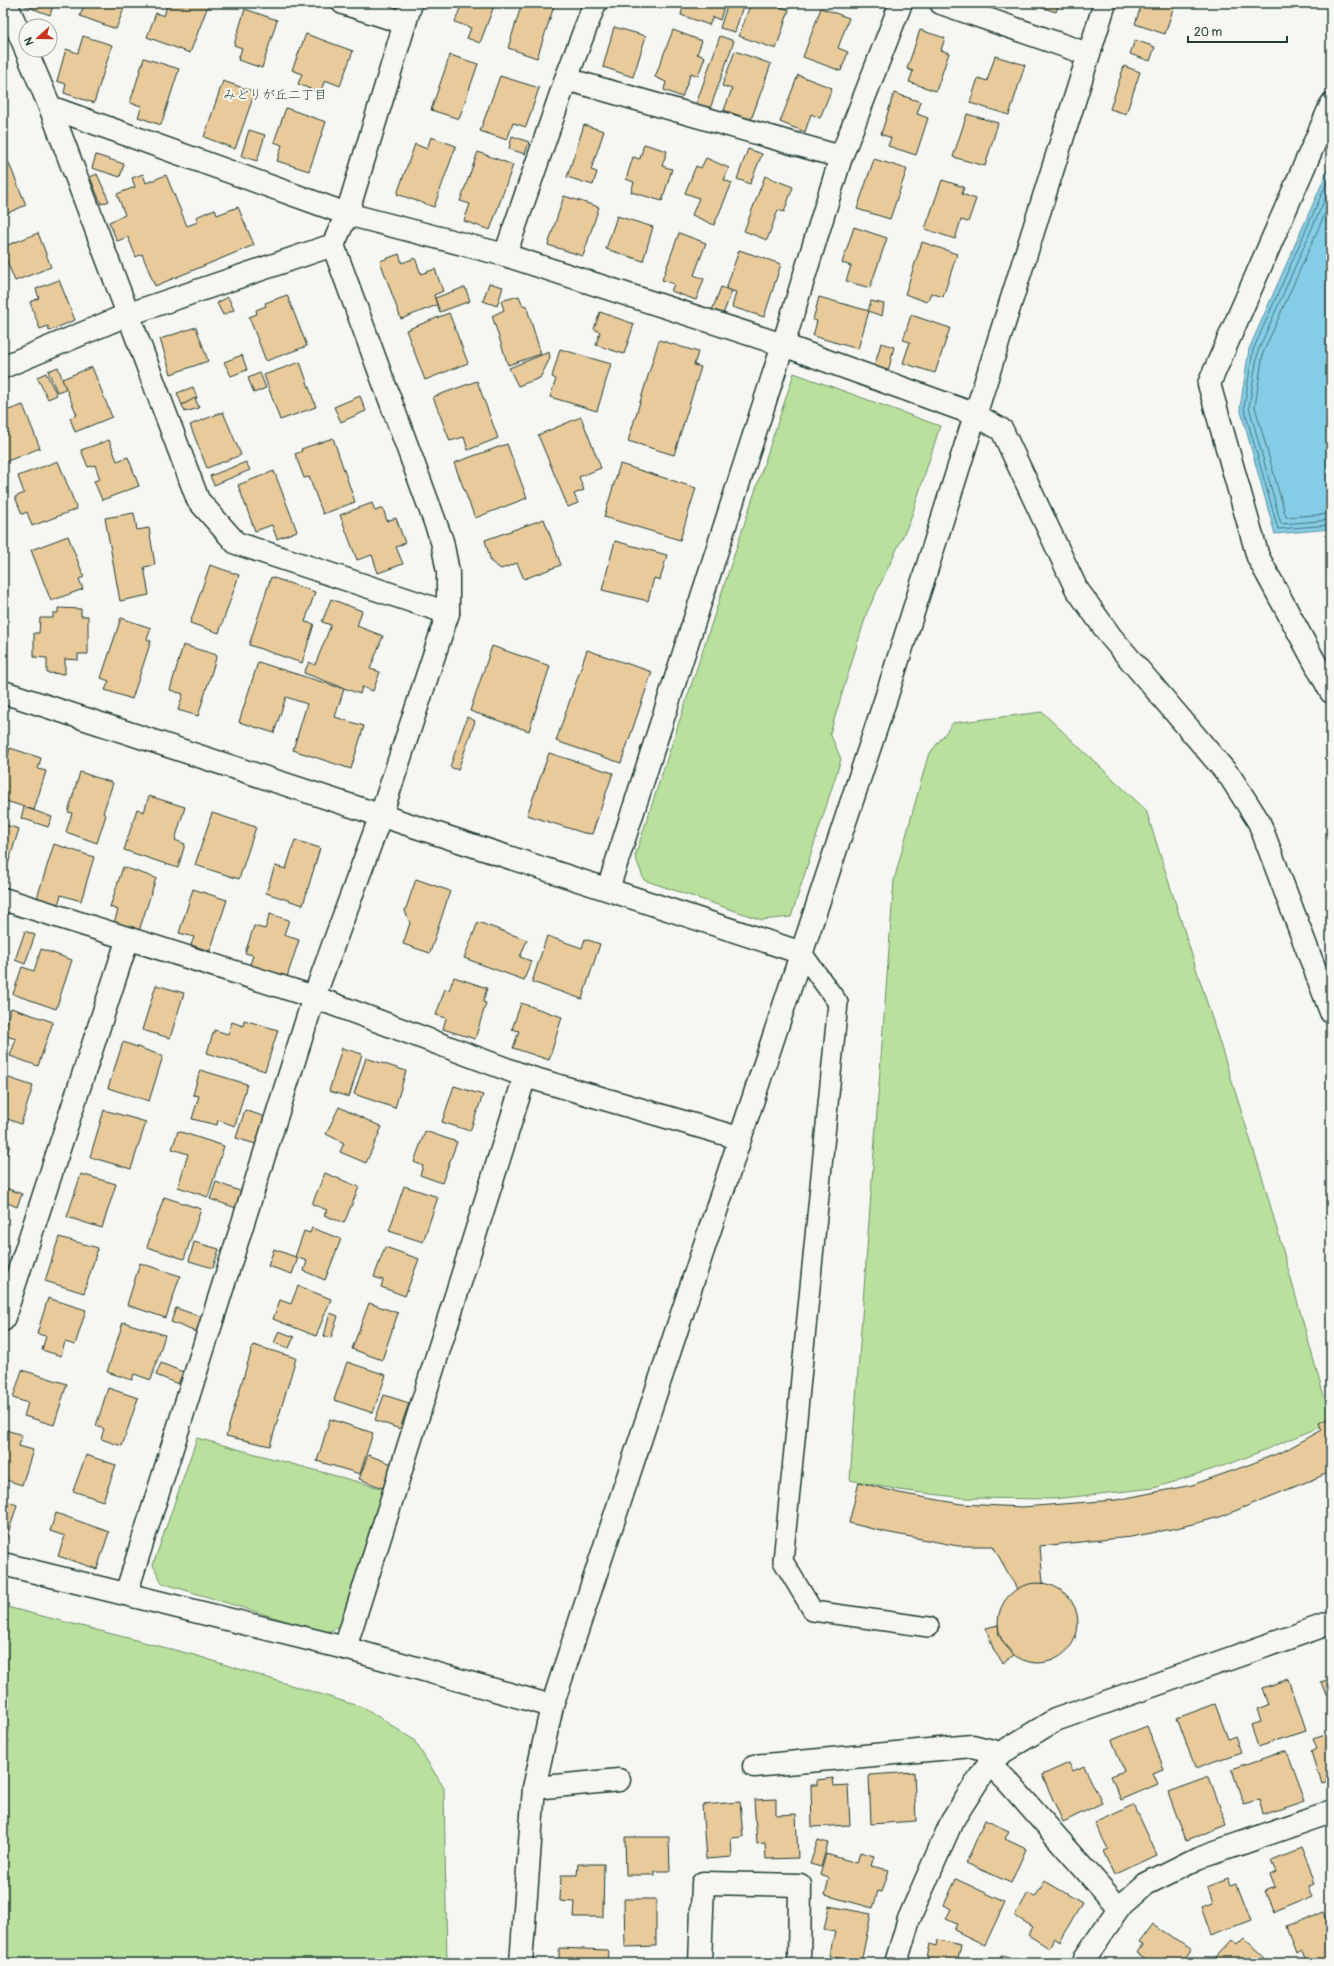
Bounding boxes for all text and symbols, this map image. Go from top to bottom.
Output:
north arrow [18,18,58,58]
scale bar [1188,18,1287,44]
text: 20 m [1194,25,1223,40]
text: N [22,35,37,47]
district label: みどりが丘二丁目 [223,87,327,103]

